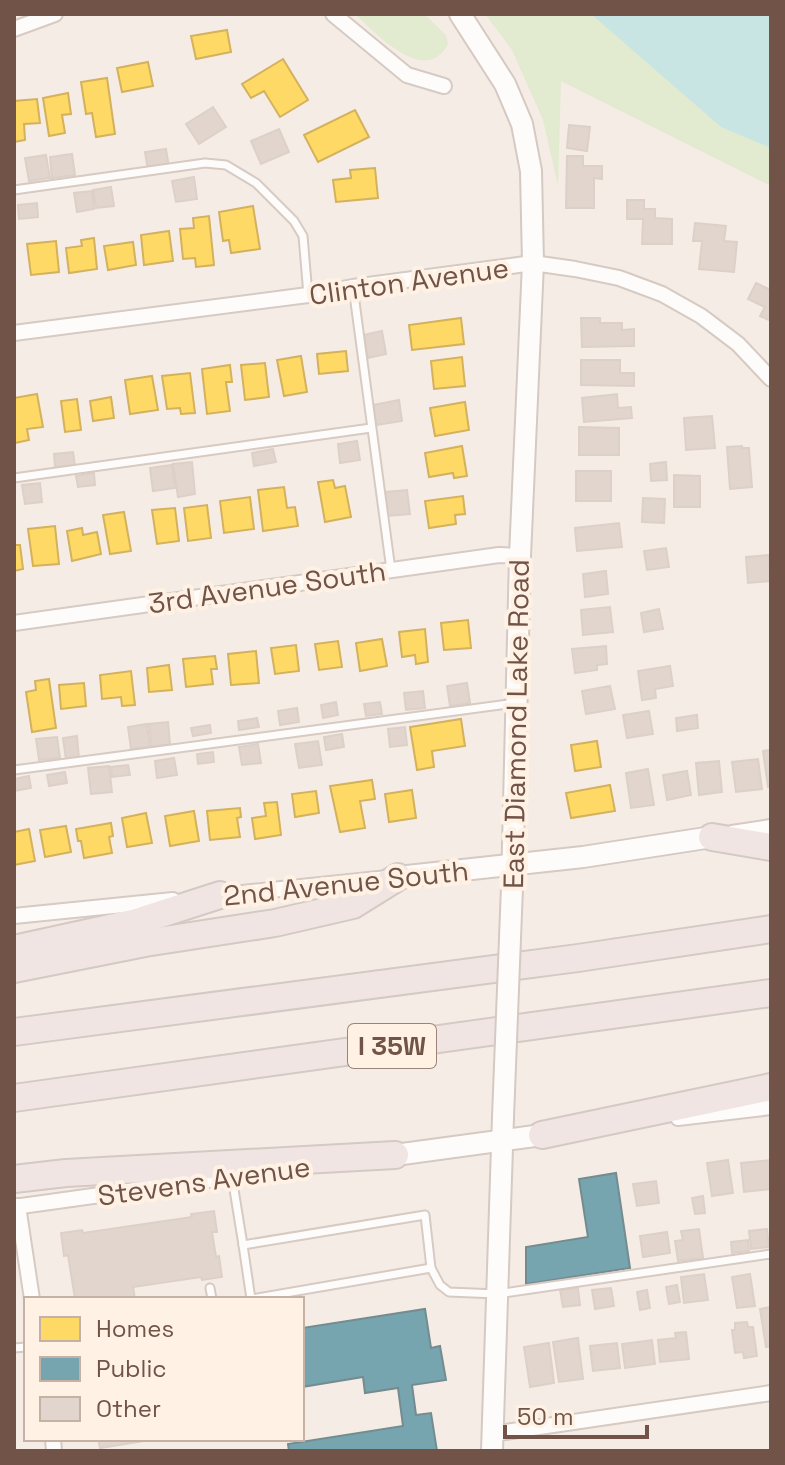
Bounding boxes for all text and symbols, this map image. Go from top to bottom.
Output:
street label: Clinton Avenue [307,249,511,313]
street label: 3rd Avenue South [146,553,388,621]
street label: East Diamond Lake Road [495,559,537,889]
street label: 2nd Avenue South [221,852,471,914]
road number: I 35W [348,1024,436,1068]
street label: Stevens Avenue [95,1148,313,1214]
legend [24,1297,304,1441]
text: Homes [96,1313,174,1344]
text: Public [96,1353,167,1384]
scale bar [505,1389,647,1439]
text: Other [96,1393,161,1424]
text: 50 m [517,1401,574,1432]

